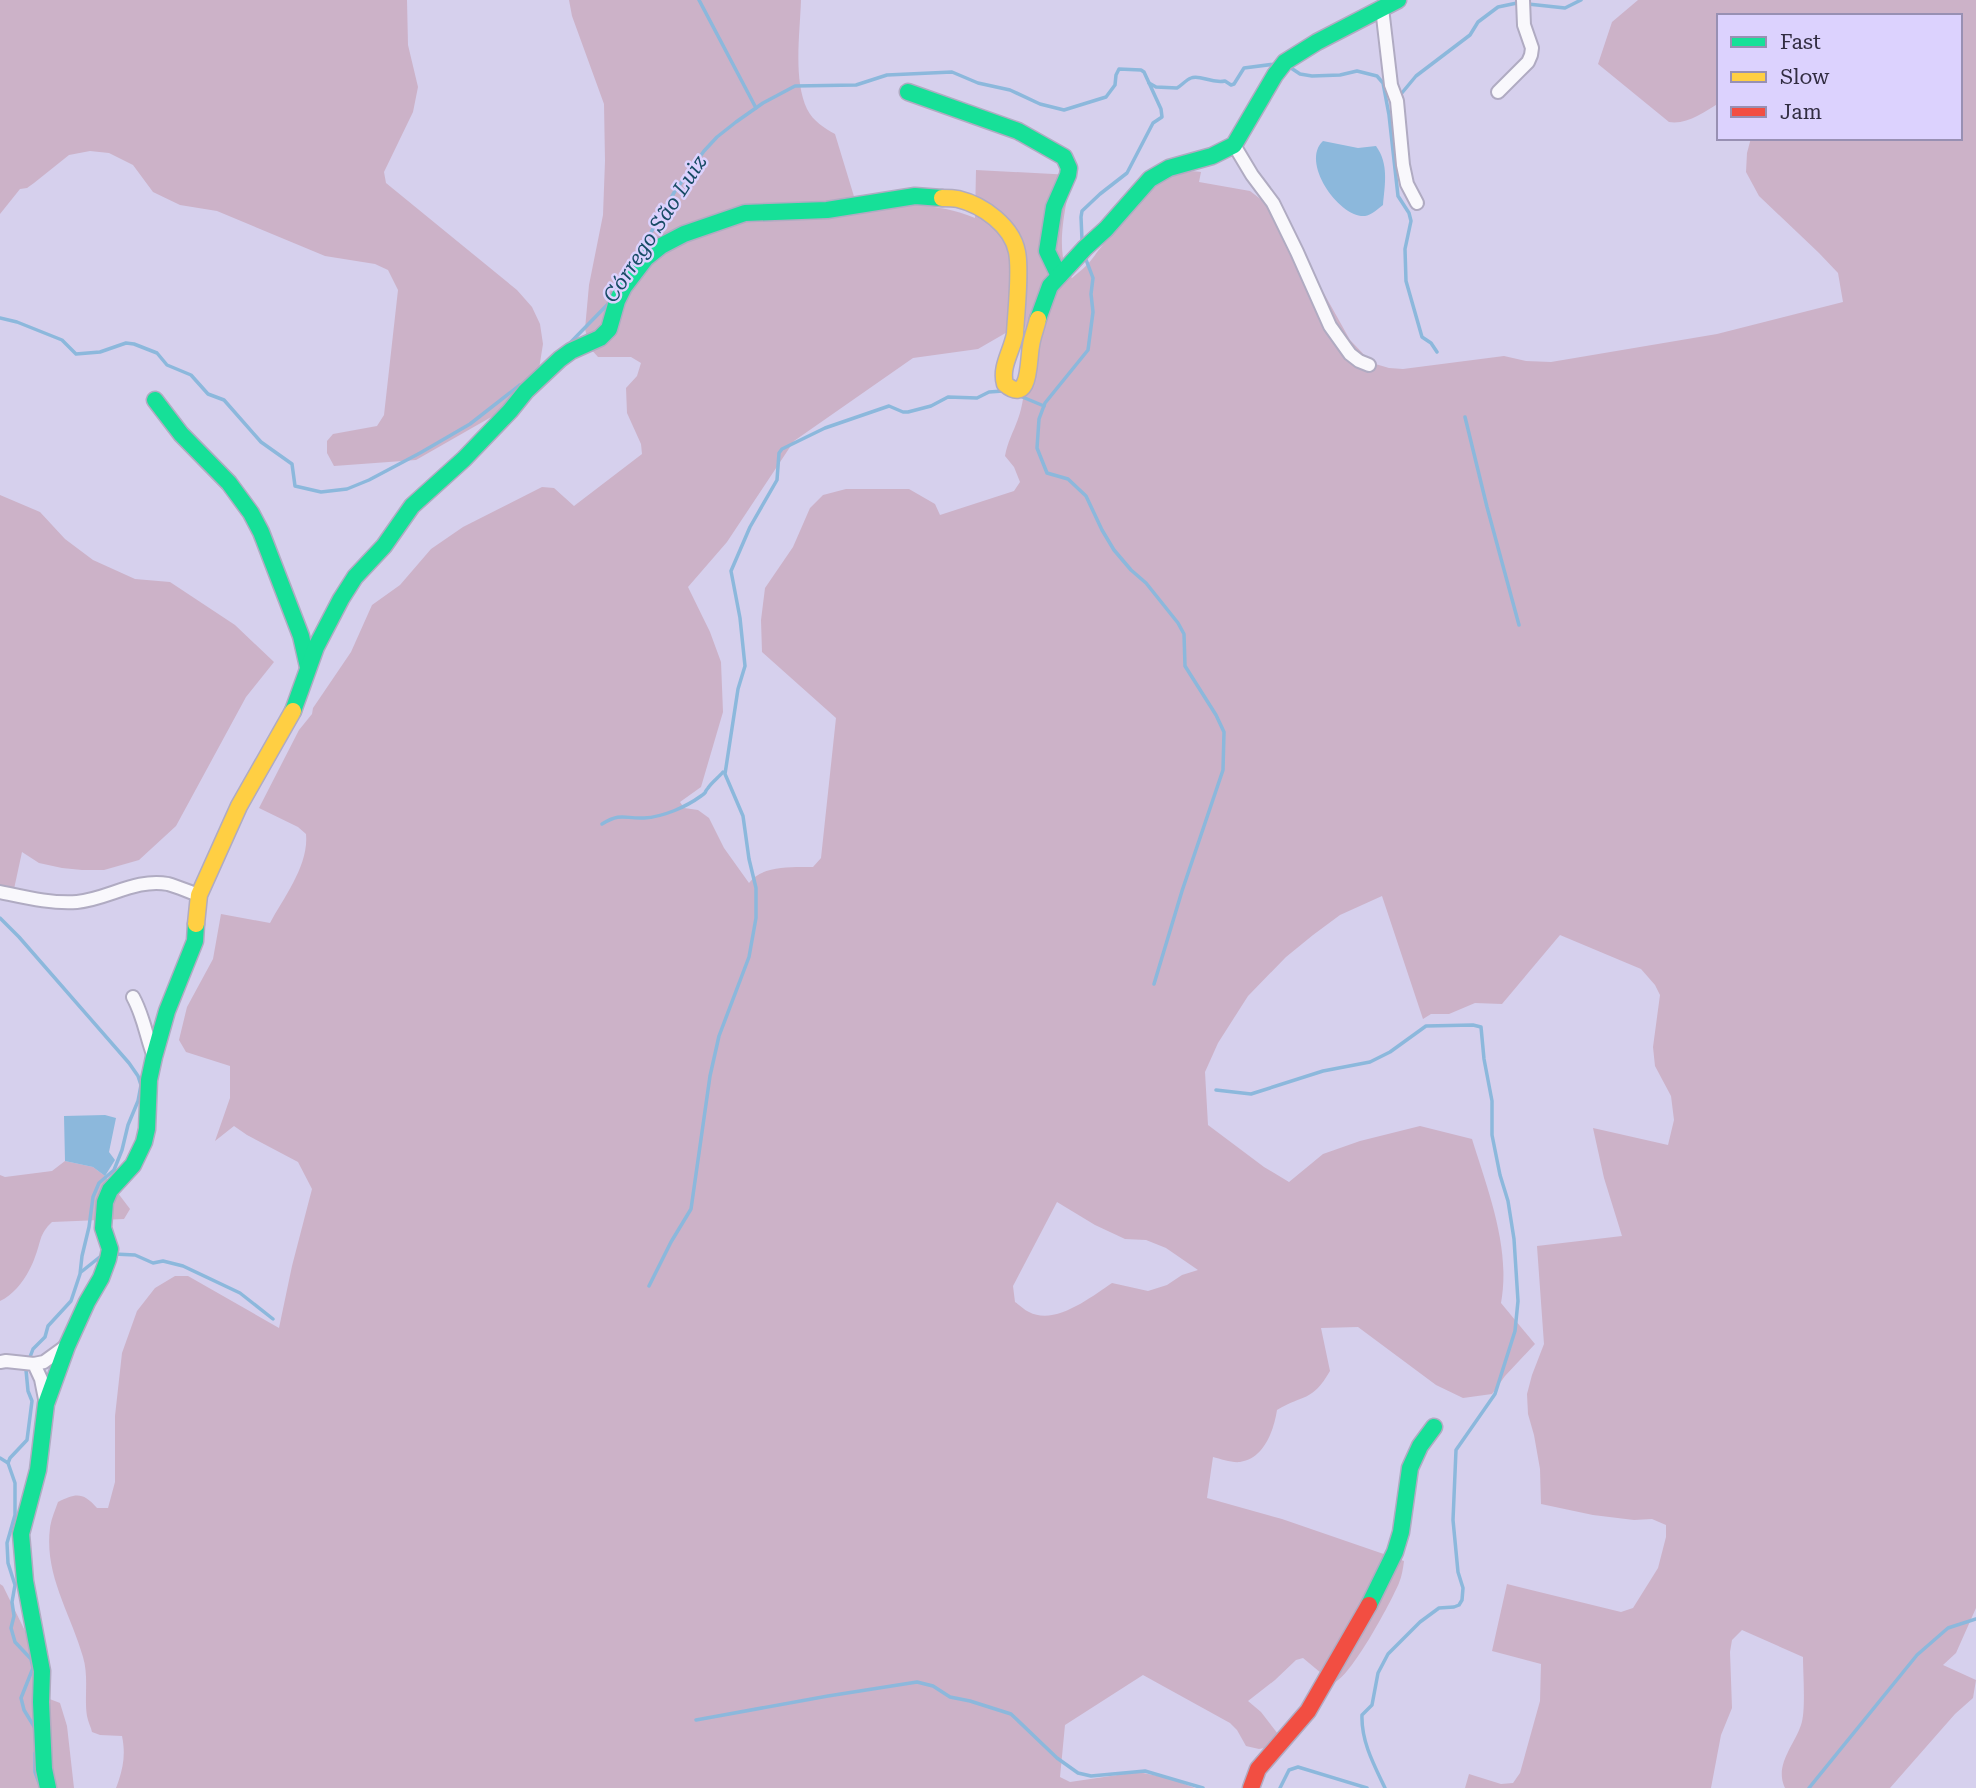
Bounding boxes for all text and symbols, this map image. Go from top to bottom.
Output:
legend [1717,14,1962,140]
text: Fast [1780,30,1821,54]
text: Slow [1780,65,1830,89]
text: Jam [1780,100,1822,124]
water label: Córrego São Luiz [598,150,712,307]

